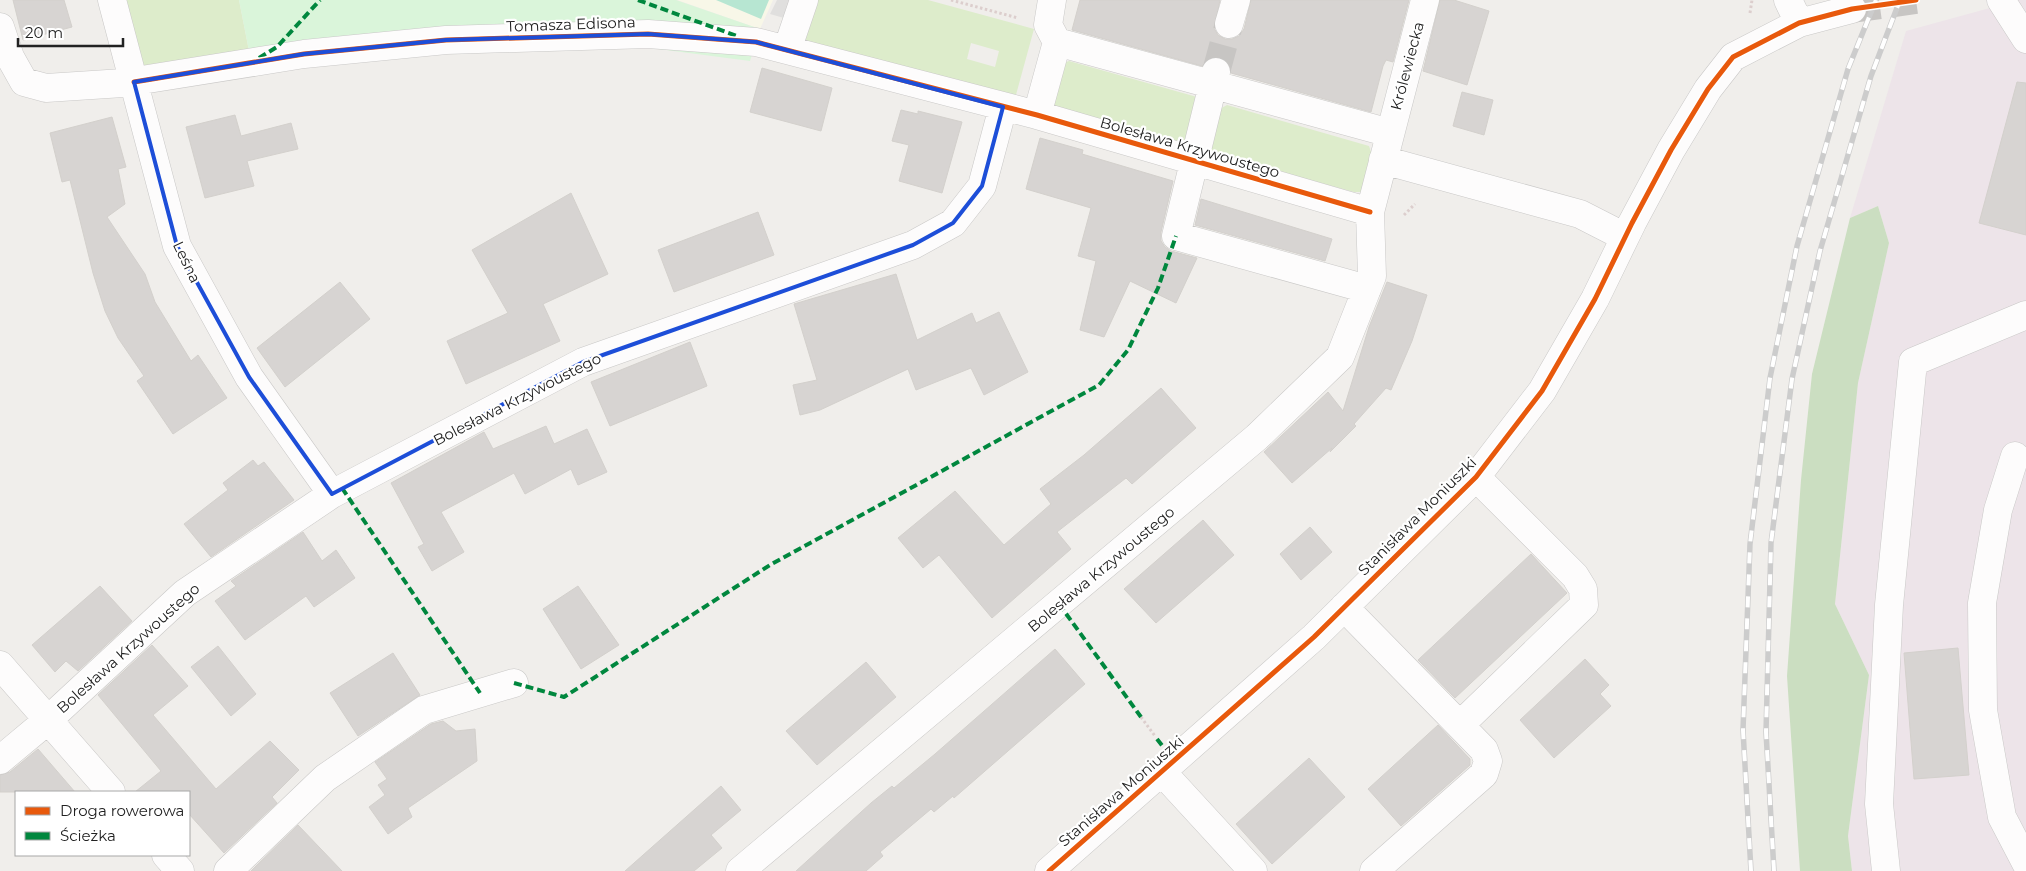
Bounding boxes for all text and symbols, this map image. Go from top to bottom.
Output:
street label: Tomasza Edisona [506,12,636,36]
scale bar [18,15,122,47]
street label: Królewiecka [1386,20,1428,112]
text: 20 m [25,23,63,42]
street label: Bolesława Krzywoustego [1098,112,1282,182]
street label: Leśna [169,238,205,286]
street label: Bolesława Krzywoustego [430,348,604,450]
street label: Stanisława Moniuszki [1354,453,1480,579]
street label: Bolesława Krzywoustego [1024,502,1178,636]
street label: Bolesława Krzywoustego [53,579,203,717]
street label: Stanisława Moniuszki [1054,731,1188,851]
legend [15,791,190,856]
text: Droga rowerowa [60,801,184,820]
text: Ścieżka [60,826,116,845]

